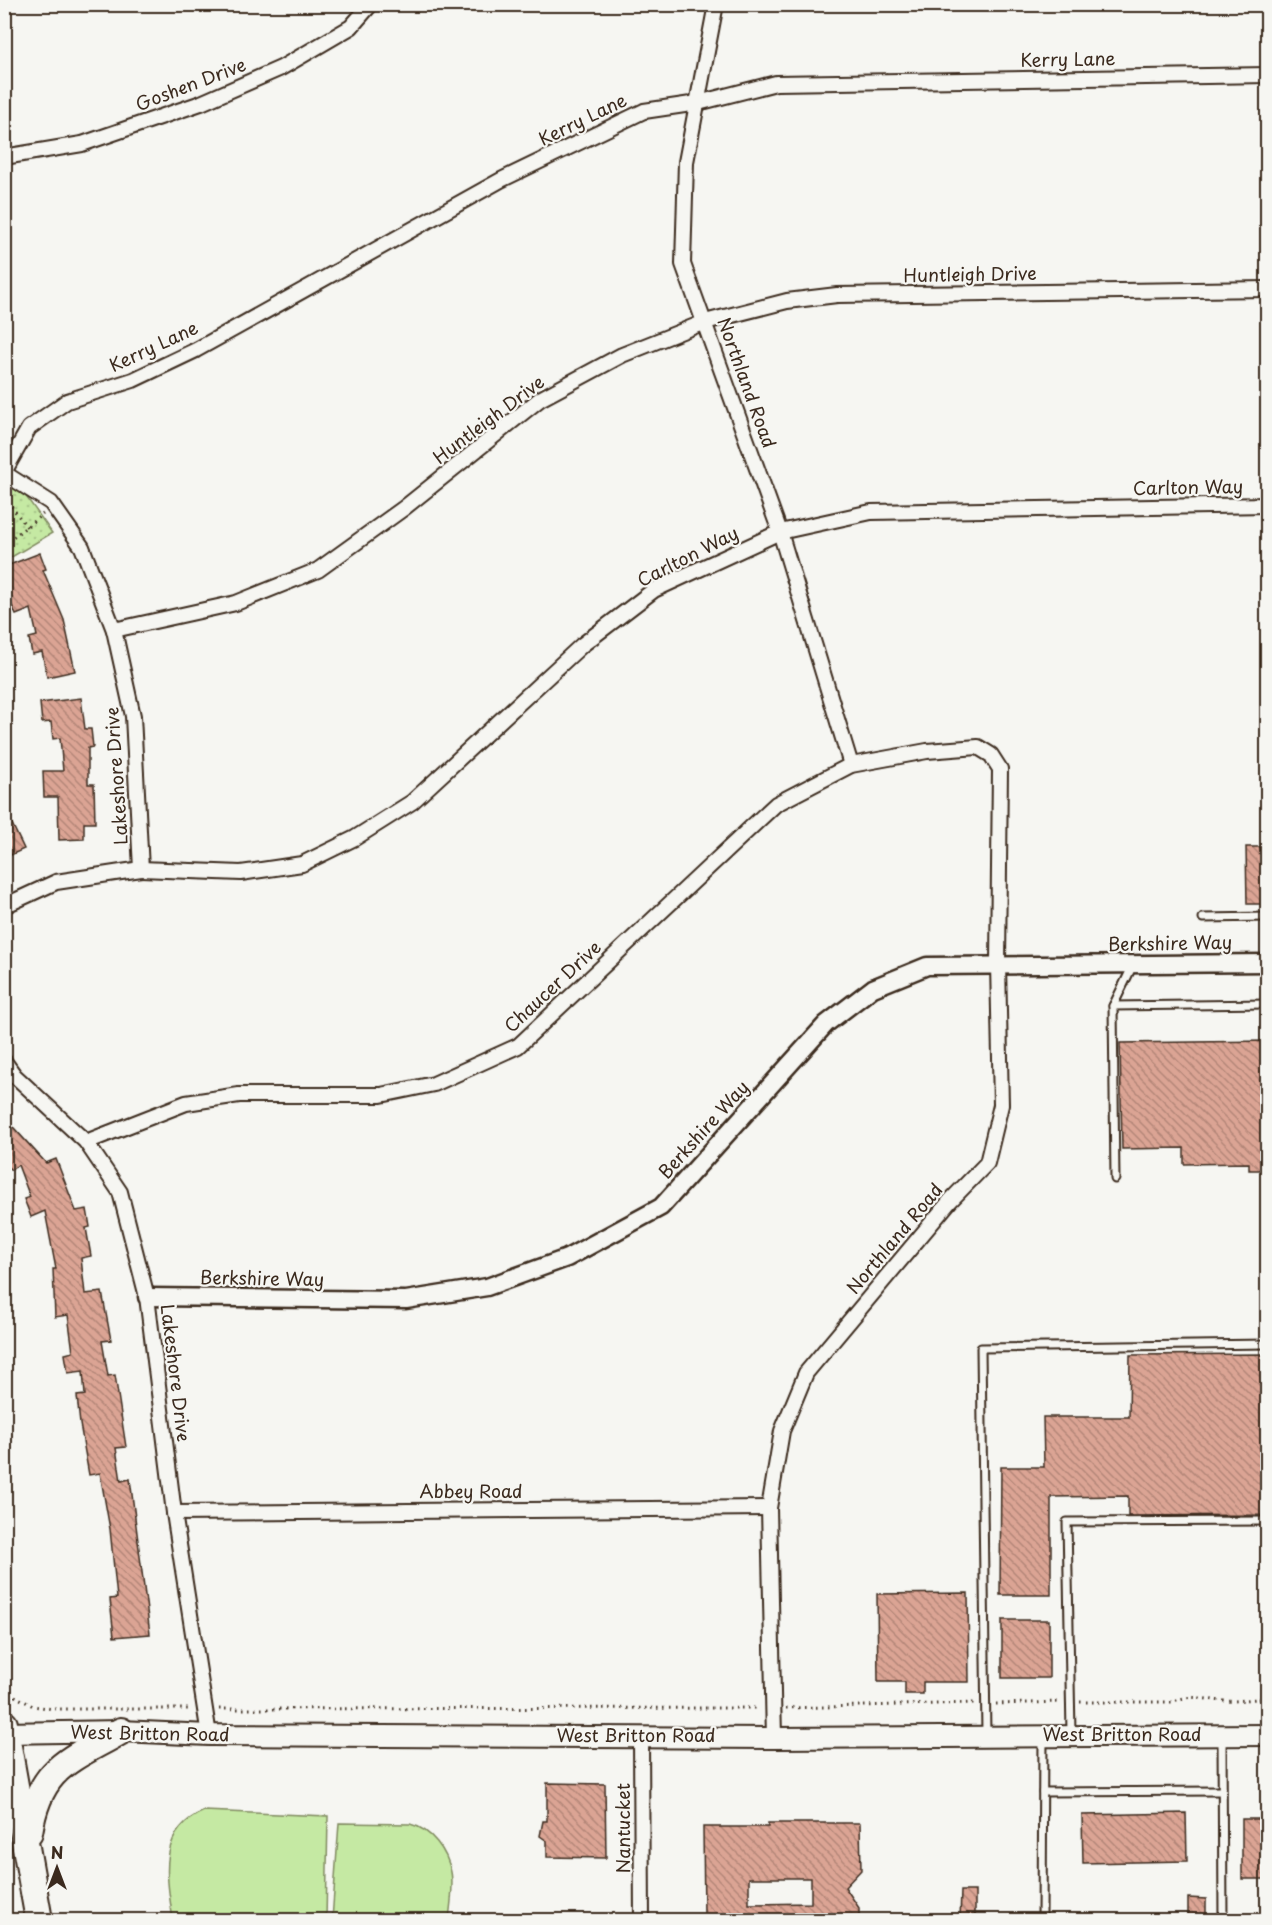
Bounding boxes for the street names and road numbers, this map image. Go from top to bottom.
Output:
street label: Kerry Lane [1020,44,1116,73]
street label: Goshen Drive [131,50,250,117]
street label: Kerry Lane [534,86,631,152]
street label: Huntleigh Drive [903,259,1037,288]
street label: Kerry Lane [104,313,202,378]
street label: Northland Road [711,313,784,452]
street label: Huntleigh Drive [427,368,549,470]
street label: Carlton Way [1133,472,1243,501]
street label: Carlton Way [632,519,743,593]
street label: Lakeshore Drive [97,706,134,846]
street label: Berkshire Way [1108,928,1232,957]
street label: Chaucer Drive [497,934,607,1038]
street label: Berkshire Way [651,1074,754,1184]
street label: Northland Road [839,1177,948,1299]
street label: Berkshire Way [200,1263,324,1292]
street label: Lakeshore Drive [155,1303,198,1443]
street label: Abbey Road [419,1477,523,1504]
street label: West Britton Road [70,1718,230,1747]
street label: West Britton Road [1042,1720,1202,1747]
street label: West Britton Road [556,1721,716,1748]
street label: Nantucket [609,1783,636,1873]

